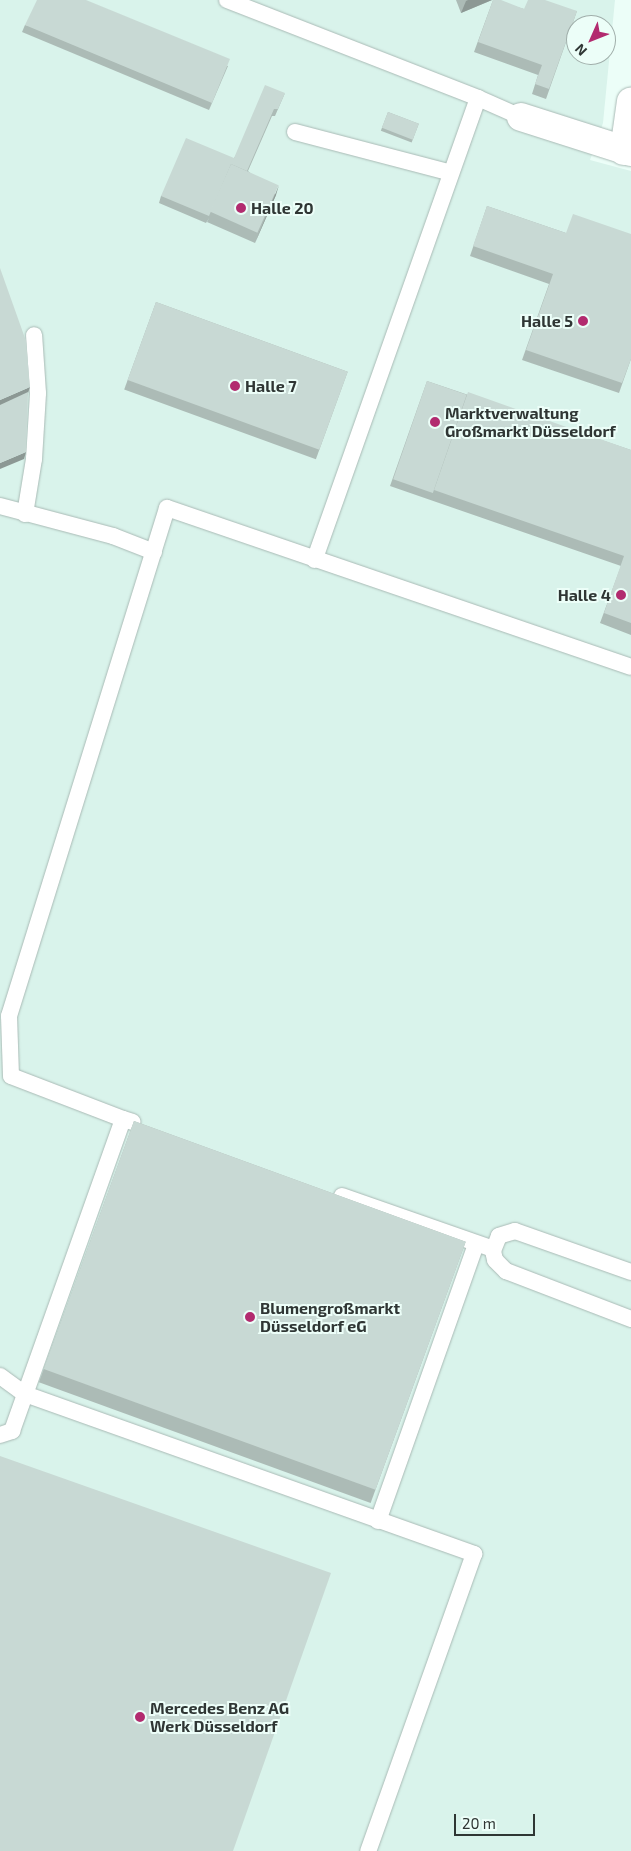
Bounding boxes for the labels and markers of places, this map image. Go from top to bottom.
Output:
place label: Halle 20 [251,198,314,218]
marker: Halle 20 [235,202,247,214]
place label: Halle 5 [521,311,573,331]
marker: Halle 5 [577,315,589,327]
place label: Halle 7 [245,376,297,396]
marker: Halle 7 [229,380,241,392]
place label: Marktverwaltung Großmarkt Düsseldorf [445,403,616,441]
marker: Marktverwaltung Großmarkt Düsseldorf [429,416,441,428]
place label: Halle 4 [558,585,611,605]
marker: Halle 4 [615,589,627,601]
place label: Blumengroßmarkt Düsseldorf eG [260,1298,400,1336]
marker: Blumengroßmarkt Düsseldorf eG [244,1311,256,1323]
place label: Mercedes Benz AG Werk Düsseldorf [150,1698,289,1736]
marker: Mercedes Benz AG Werk Düsseldorf [134,1711,146,1723]

